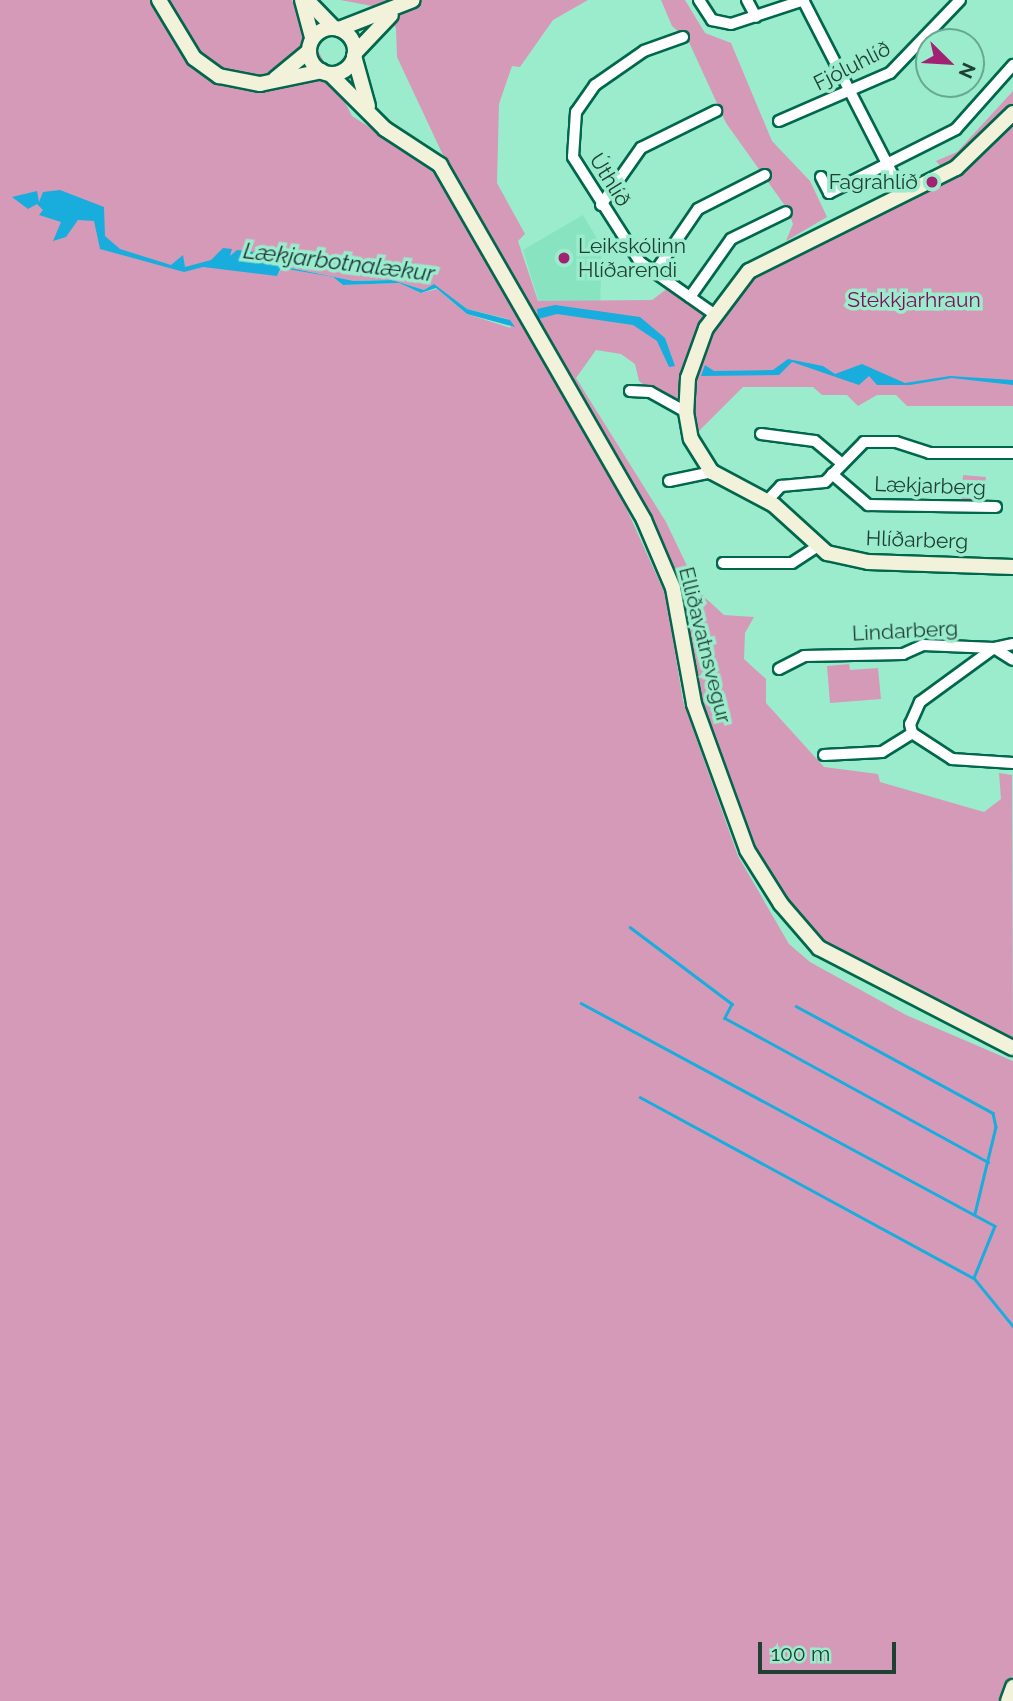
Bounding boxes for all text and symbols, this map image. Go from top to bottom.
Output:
north arrow [915,28,985,98]
street label: Fjóluhlíð [809,36,895,96]
text: N [954,60,980,82]
street label: Úthlíð [584,149,636,211]
place label: Fagrahlíð [829,169,918,195]
marker: Fagrahlíð [924,174,940,190]
place label: Leikskólinn Hlíðarendi [578,233,686,283]
water label: Lækjarbotnalækur [242,237,436,287]
marker: Leikskólinn Hlíðarendi [556,250,572,266]
park label: Stekkjarhraun [847,287,981,313]
street label: Lækjarberg [874,471,986,501]
street label: Hlíðarberg [865,526,969,554]
street label: Elliðavatnsvegur [673,564,737,726]
street label: Lindarberg [851,616,959,646]
scale bar [761,1628,899,1672]
text: 100 m [771,1641,830,1666]

